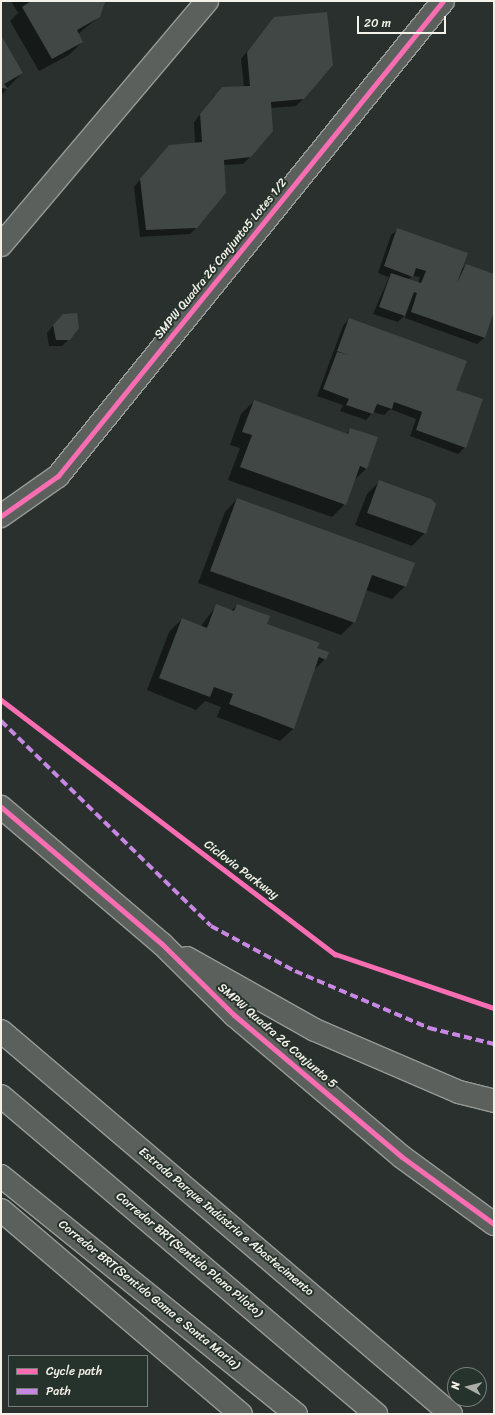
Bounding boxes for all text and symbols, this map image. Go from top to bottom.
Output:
scale bar [359,8,448,34]
text: 20 m [364,12,391,34]
street label: SMPW Quadra 26 Conjunto5 Lotes 1/2 [152,176,290,342]
street label: Ciclovia Parkway [201,837,281,903]
street label: SMPW Quadra 26 Conjunto 5 [215,980,339,1092]
street label: Estrada Parque Indústria e Abastecimento [136,1145,316,1299]
street label: Corredor BRT(Sentido Plano Piloto) [113,1189,265,1321]
street label: Corredor BRT(Sentido Gama e Santa Maria) [56,1217,242,1373]
legend [8,1355,148,1407]
text: Cycle path [46,1360,102,1382]
north arrow [447,1367,487,1407]
text: Path [46,1380,71,1402]
text: N [446,1381,465,1391]

